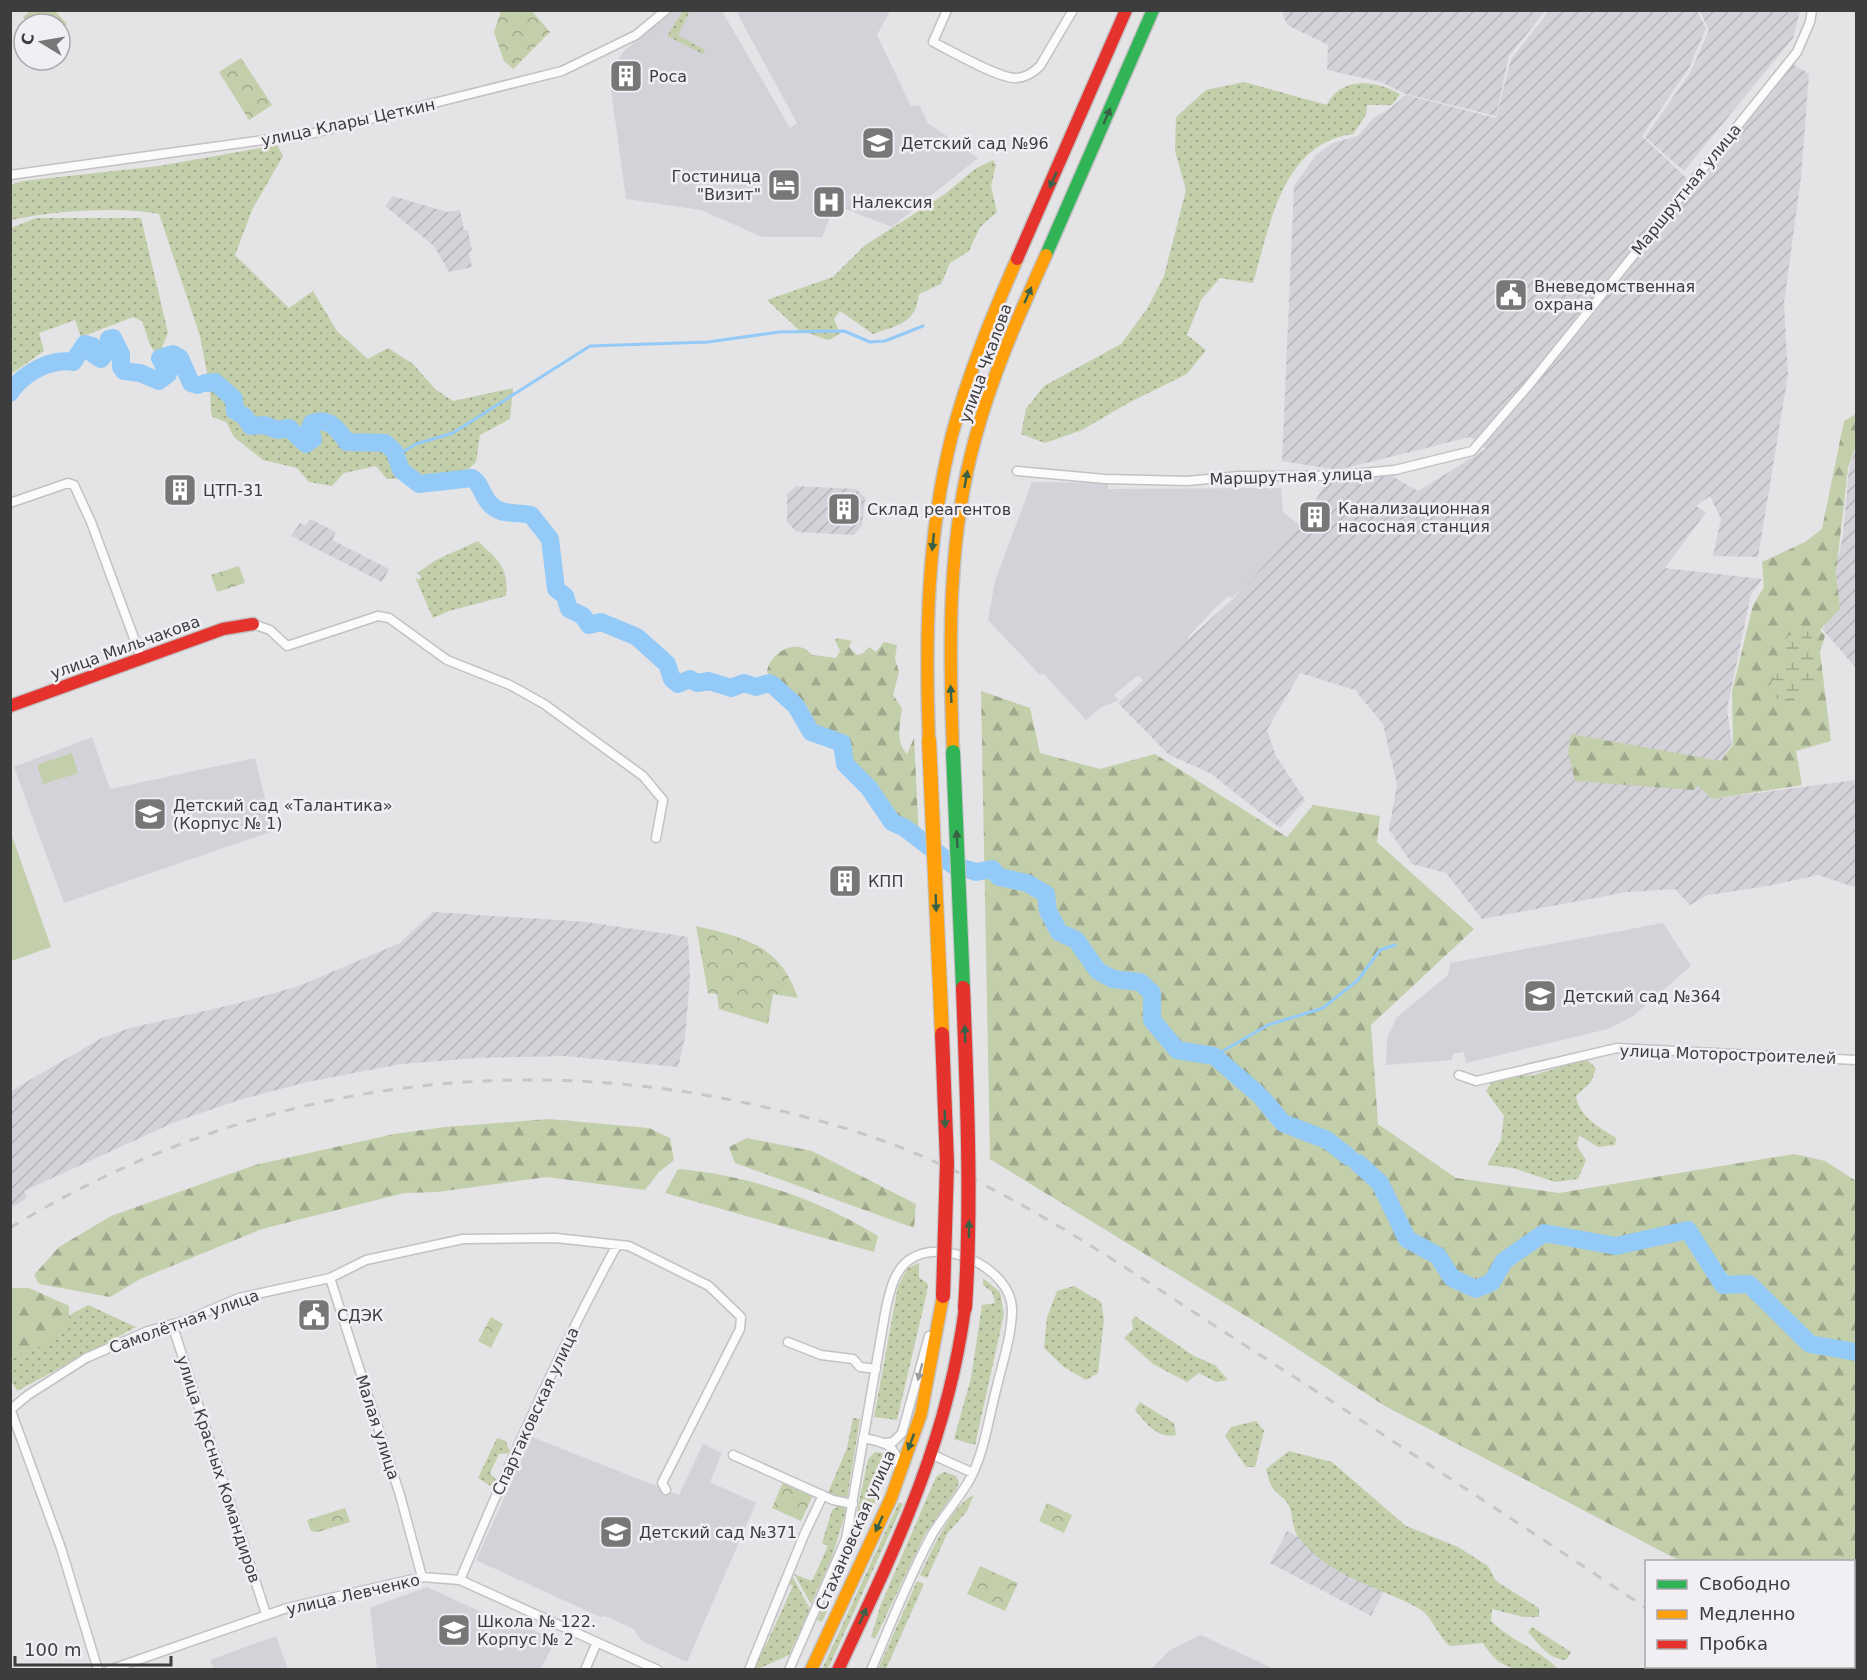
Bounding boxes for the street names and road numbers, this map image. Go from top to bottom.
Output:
street label: улица Клары Цеткин [259,95,437,150]
street label: Маршрутная улица [1628,120,1745,259]
street label: улица Чкалова [955,301,1016,425]
street label: Маршрутная улица [1209,464,1373,489]
street label: улица Мильчакова [48,612,203,683]
street label: улица Моторостроителей [1619,1041,1837,1068]
street label: Самолётная улица [107,1286,262,1357]
street label: Спартаковская улица [488,1324,583,1498]
street label: улица Красных Командиров [173,1353,264,1585]
street label: Малая улица [352,1372,403,1482]
street label: Стахановская улица [812,1447,899,1613]
street label: улица Левченко [285,1570,422,1619]

